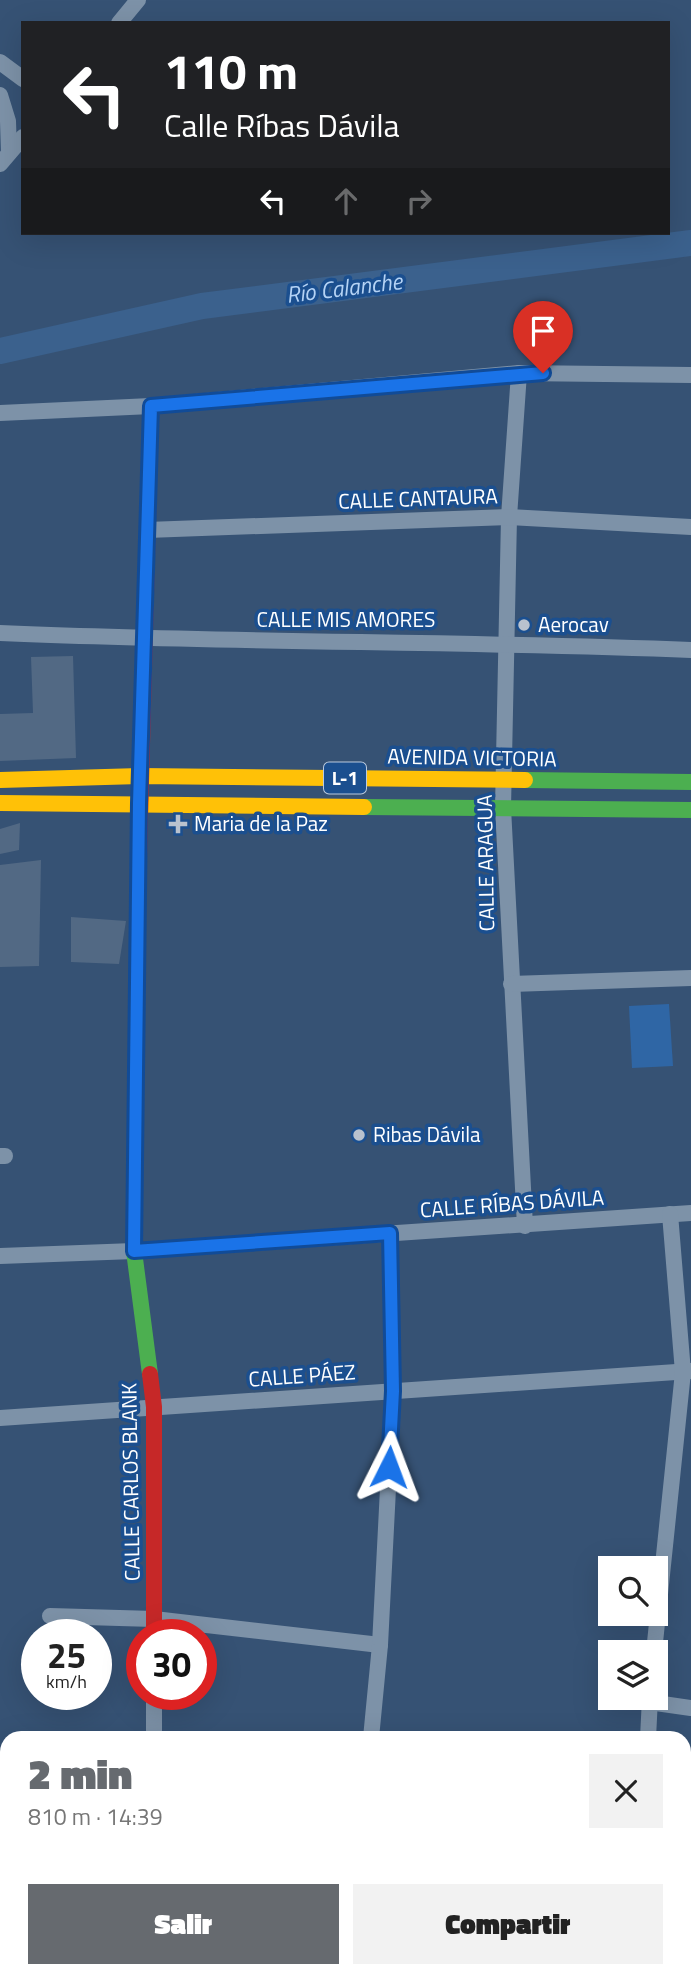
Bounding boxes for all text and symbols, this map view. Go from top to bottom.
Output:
text: 110 m [164,33,298,108]
icon: left [49,49,140,140]
text: Calle Ríbas Dávila [164,101,400,149]
icon: left [254,182,292,220]
icon: ahead [327,182,365,220]
icon: right [400,182,438,220]
water label: Río Calanche [284,263,405,312]
pin [513,301,573,373]
icon: arrive [524,312,562,350]
street label: CALLE CANTAURA [338,479,499,517]
street label: CALLE MIS AMORES [257,603,435,635]
place label: Aerocav [538,608,609,640]
marker: Aerocav [516,617,532,633]
street label: AVENIDA VICTORIA [387,740,557,774]
road number: L-1 [324,762,366,793]
street label: CALLE ARAGUA [468,794,502,932]
place label: Maria de la Paz [194,807,328,839]
marker: Maria de la Paz [168,814,188,834]
place label: Ribas Dávila [373,1118,481,1150]
marker: Ribas Dávila [351,1127,367,1143]
street label: CALLE RÍBAS DÁVILA [419,1181,606,1225]
street label: CALLE PÁEZ [247,1355,357,1395]
street label: CALLE CARLOS BLANK [112,1383,148,1581]
position arrow [352,1430,426,1504]
map controls [598,1556,668,1710]
button: search [598,1556,668,1626]
speed limit sign: 30 [126,1619,217,1710]
text: 25 [47,1628,86,1682]
button: layers [598,1640,668,1710]
text: km/h [46,1668,87,1695]
text: 2 min [28,1741,132,1805]
button: close [589,1754,663,1828]
text: 810 m · 14:39 [28,1799,163,1834]
button: Salir [28,1884,339,1964]
button: Compartir [353,1884,663,1964]

